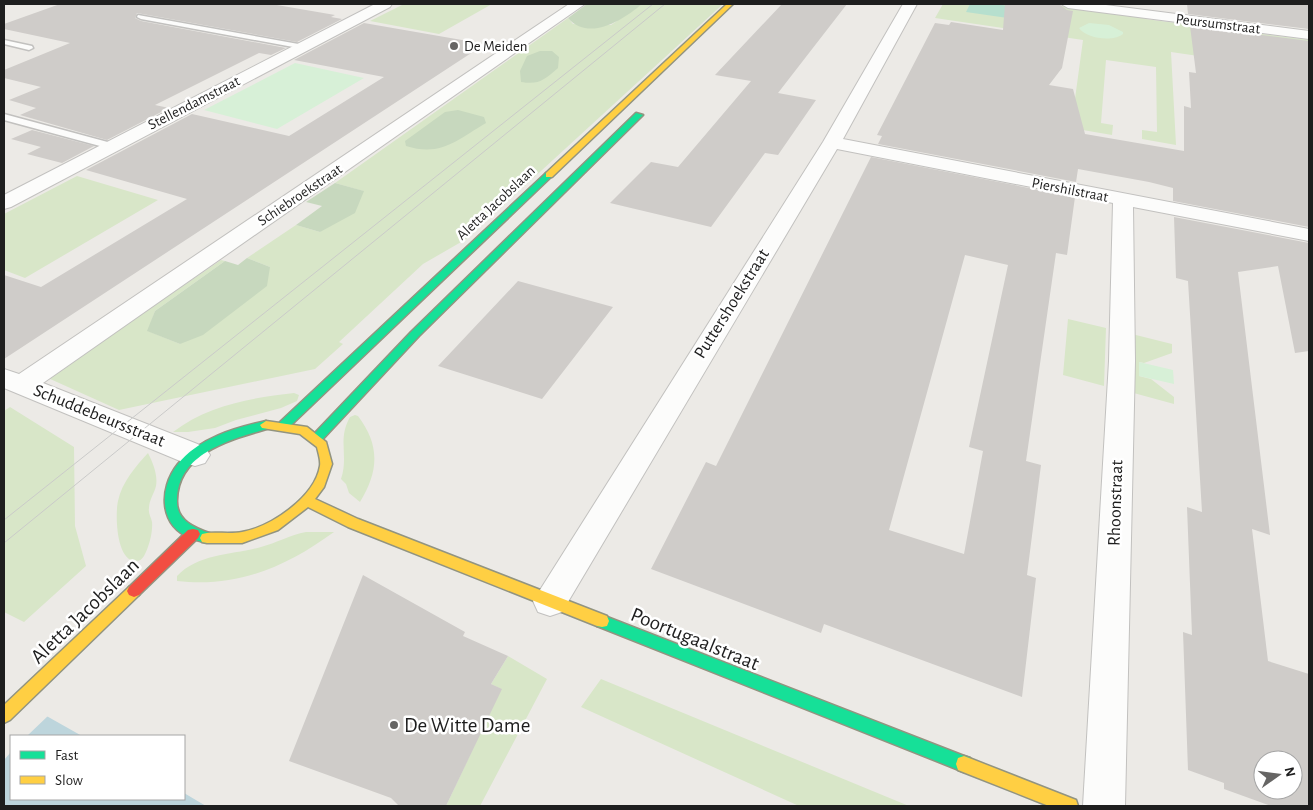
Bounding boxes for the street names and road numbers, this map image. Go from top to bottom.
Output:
street label: Peursumstraat [1175,11,1261,37]
street label: Stellendamstraat [146,73,243,133]
street label: Schiebroekstraat [255,161,345,229]
street label: Aletta Jacobslaan [454,163,538,243]
street label: Piershilstraat [1031,175,1110,205]
street label: Puttershoekstraat [691,246,773,362]
street label: Schuddebeursstraat [31,381,167,451]
street label: Rhoonstraat [1105,459,1127,546]
street label: Aletta Jacobslaan [27,554,143,668]
street label: Poortugaalstraat [628,604,762,674]

